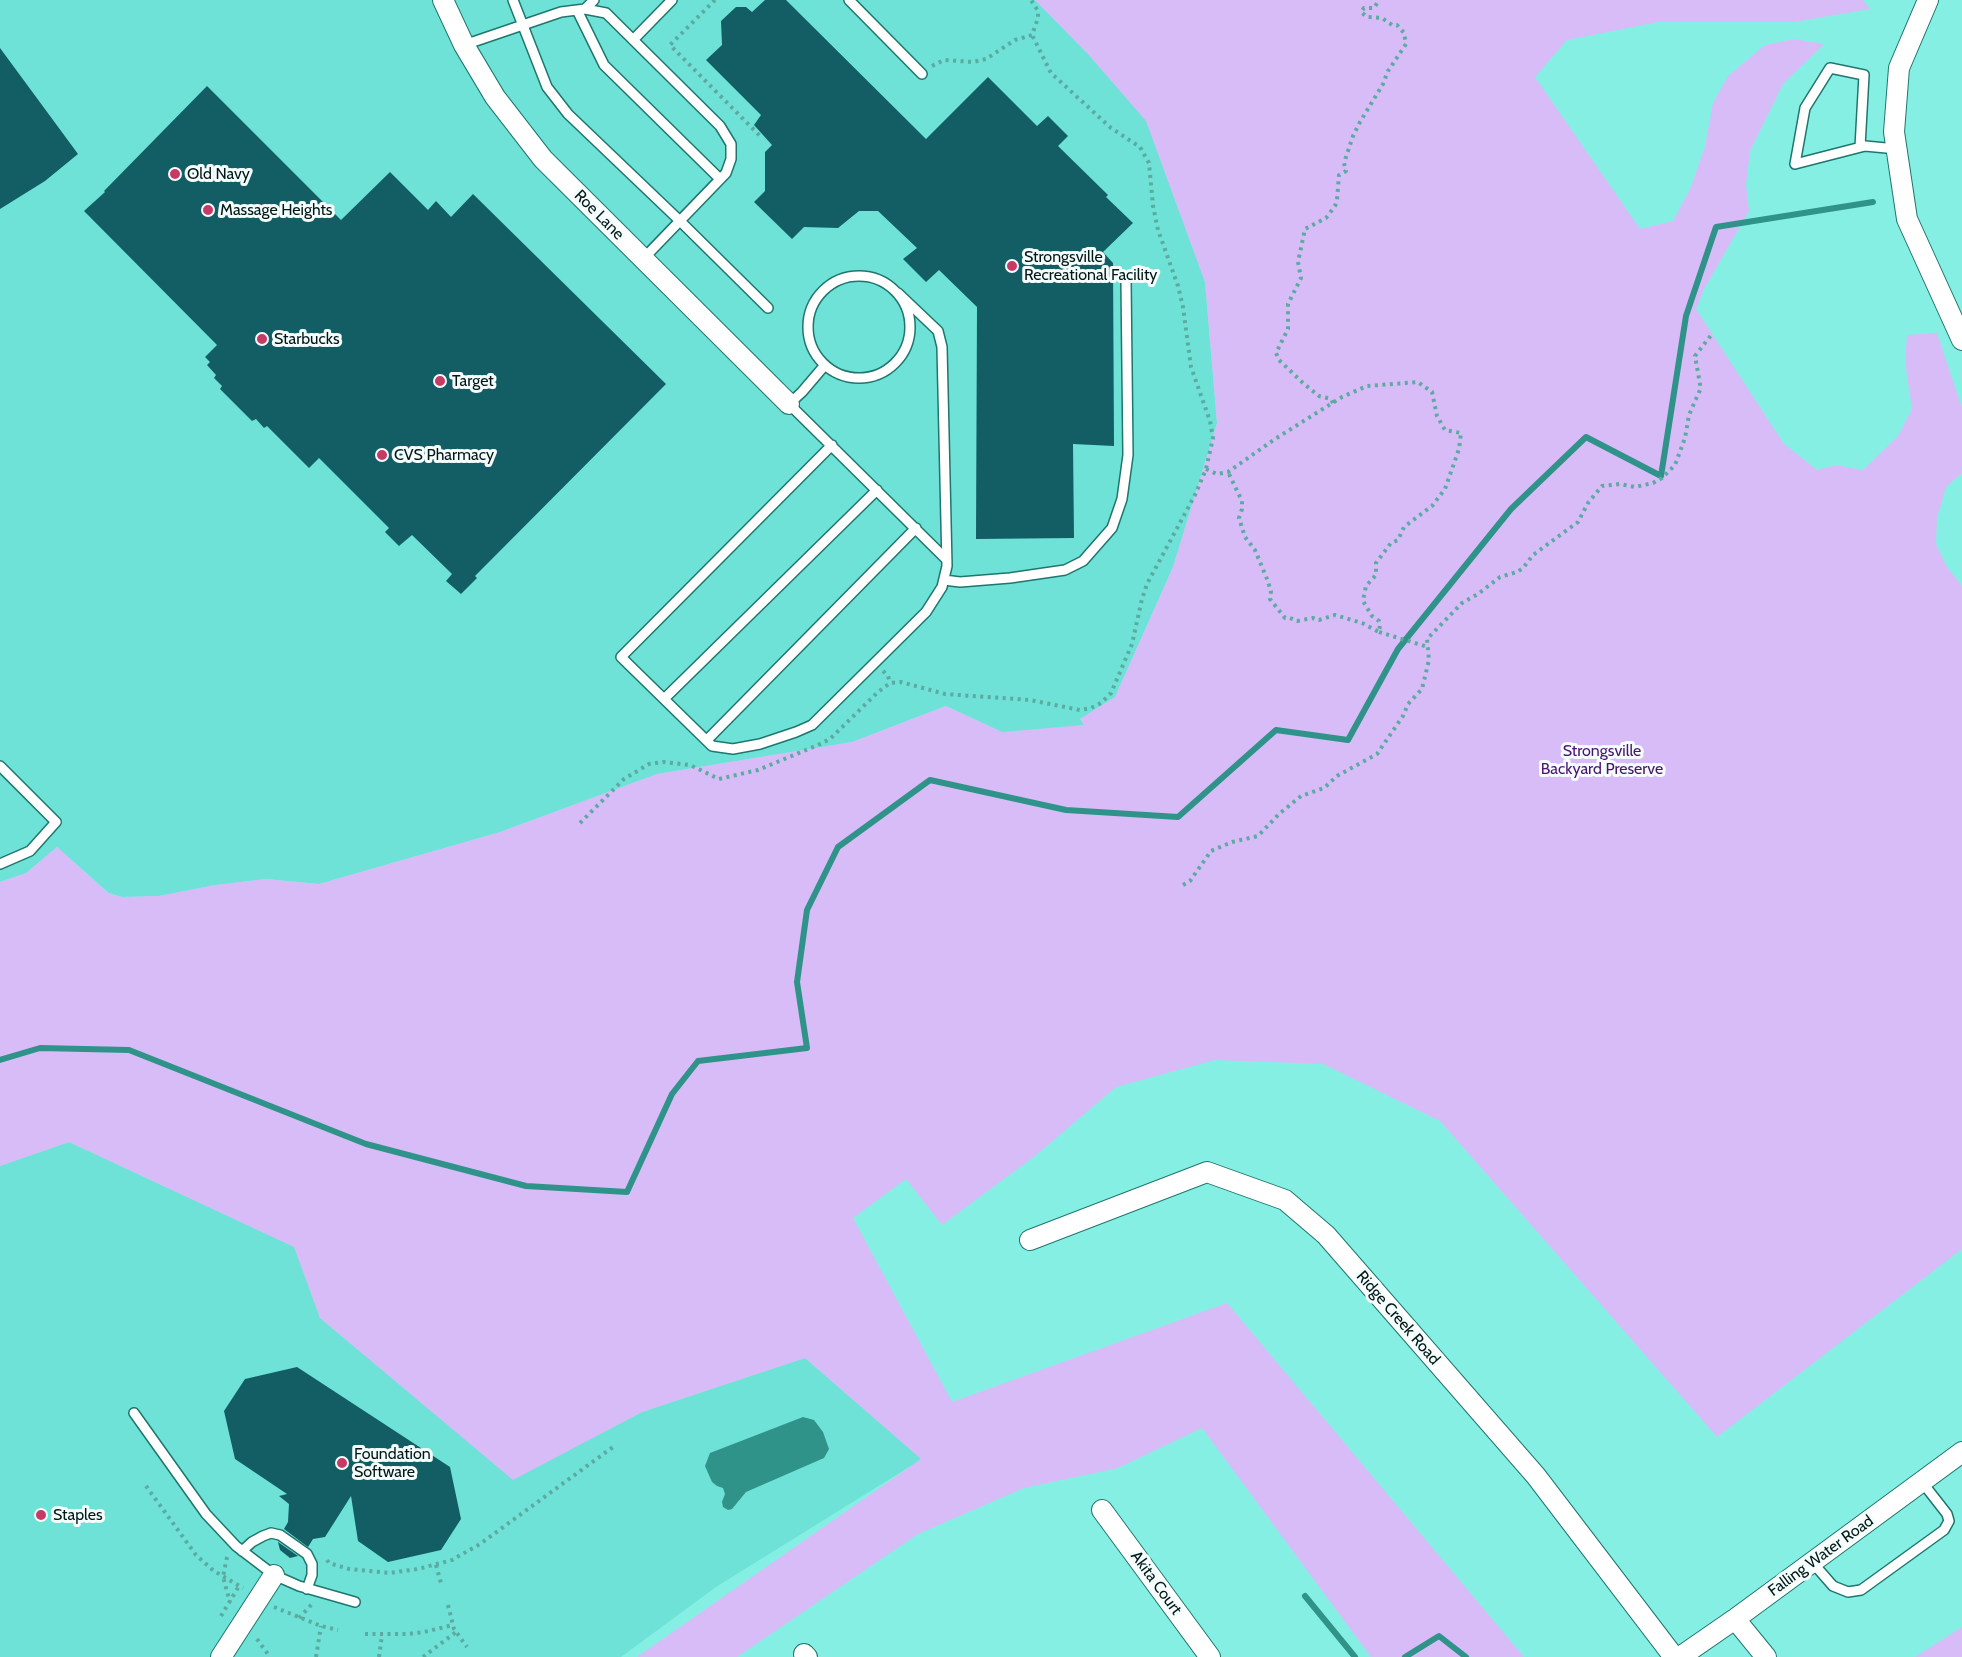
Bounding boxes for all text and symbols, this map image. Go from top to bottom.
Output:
place label: Old Navy [187,164,250,184]
marker: Old Navy [168,167,182,181]
street label: Roe Lane [570,186,628,244]
place label: Massage Heights [220,200,332,220]
marker: Massage Heights [201,203,215,217]
place label: Strongsville Recreational Facility [1024,247,1157,285]
marker: Strongsville Recreational Facility [1005,259,1019,273]
place label: Starbucks [274,329,340,349]
marker: Starbucks [255,332,269,346]
place label: Target [452,371,494,391]
marker: Target [433,374,447,388]
place label: CVS Pharmacy [394,445,494,465]
marker: CVS Pharmacy [375,448,389,462]
park label: Strongsville Backyard Preserve [1541,741,1663,779]
street label: Ridge Creek Road [1352,1267,1444,1369]
place label: Foundation Software [354,1444,431,1482]
marker: Foundation Software [335,1456,349,1470]
place label: Staples [53,1505,103,1525]
marker: Staples [34,1508,48,1522]
street label: Falling Water Road [1765,1511,1877,1601]
street label: Akita Court [1126,1547,1186,1619]

